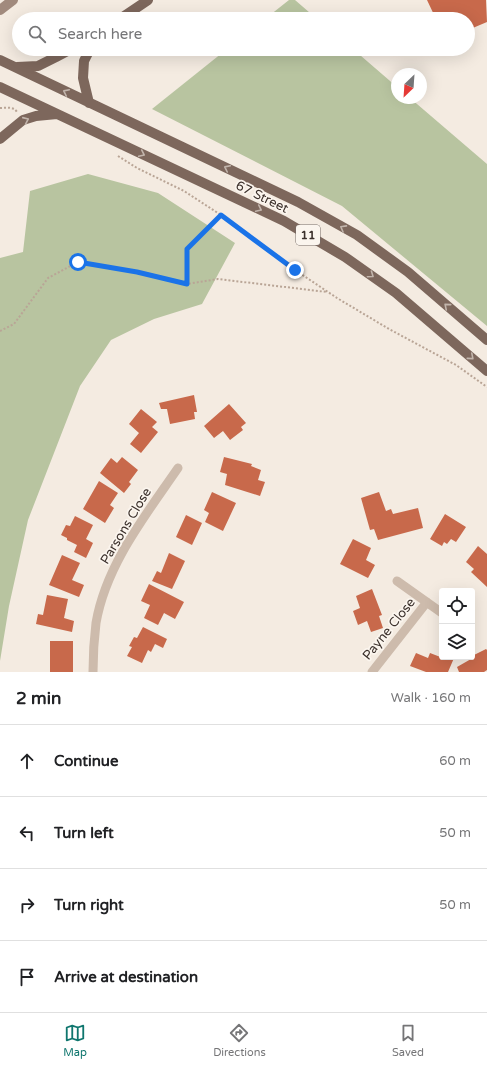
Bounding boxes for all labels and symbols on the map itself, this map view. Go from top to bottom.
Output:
north arrow [391,68,427,104]
one-way arrow [63,89,70,97]
one-way arrow [22,117,29,125]
one-way arrow [137,149,145,157]
one-way arrow [224,165,232,173]
street label: 67 Street [233,177,291,217]
one-way arrow [255,204,262,212]
road number: 11 [296,225,320,245]
one-way arrow [340,225,347,232]
route start [69,253,87,271]
route end [286,261,304,279]
one-way arrow [367,270,374,278]
one-way arrow [444,303,451,310]
one-way arrow [467,353,474,360]
street label: Parsons Close [97,485,155,567]
street label: Payne Close [359,595,419,663]

